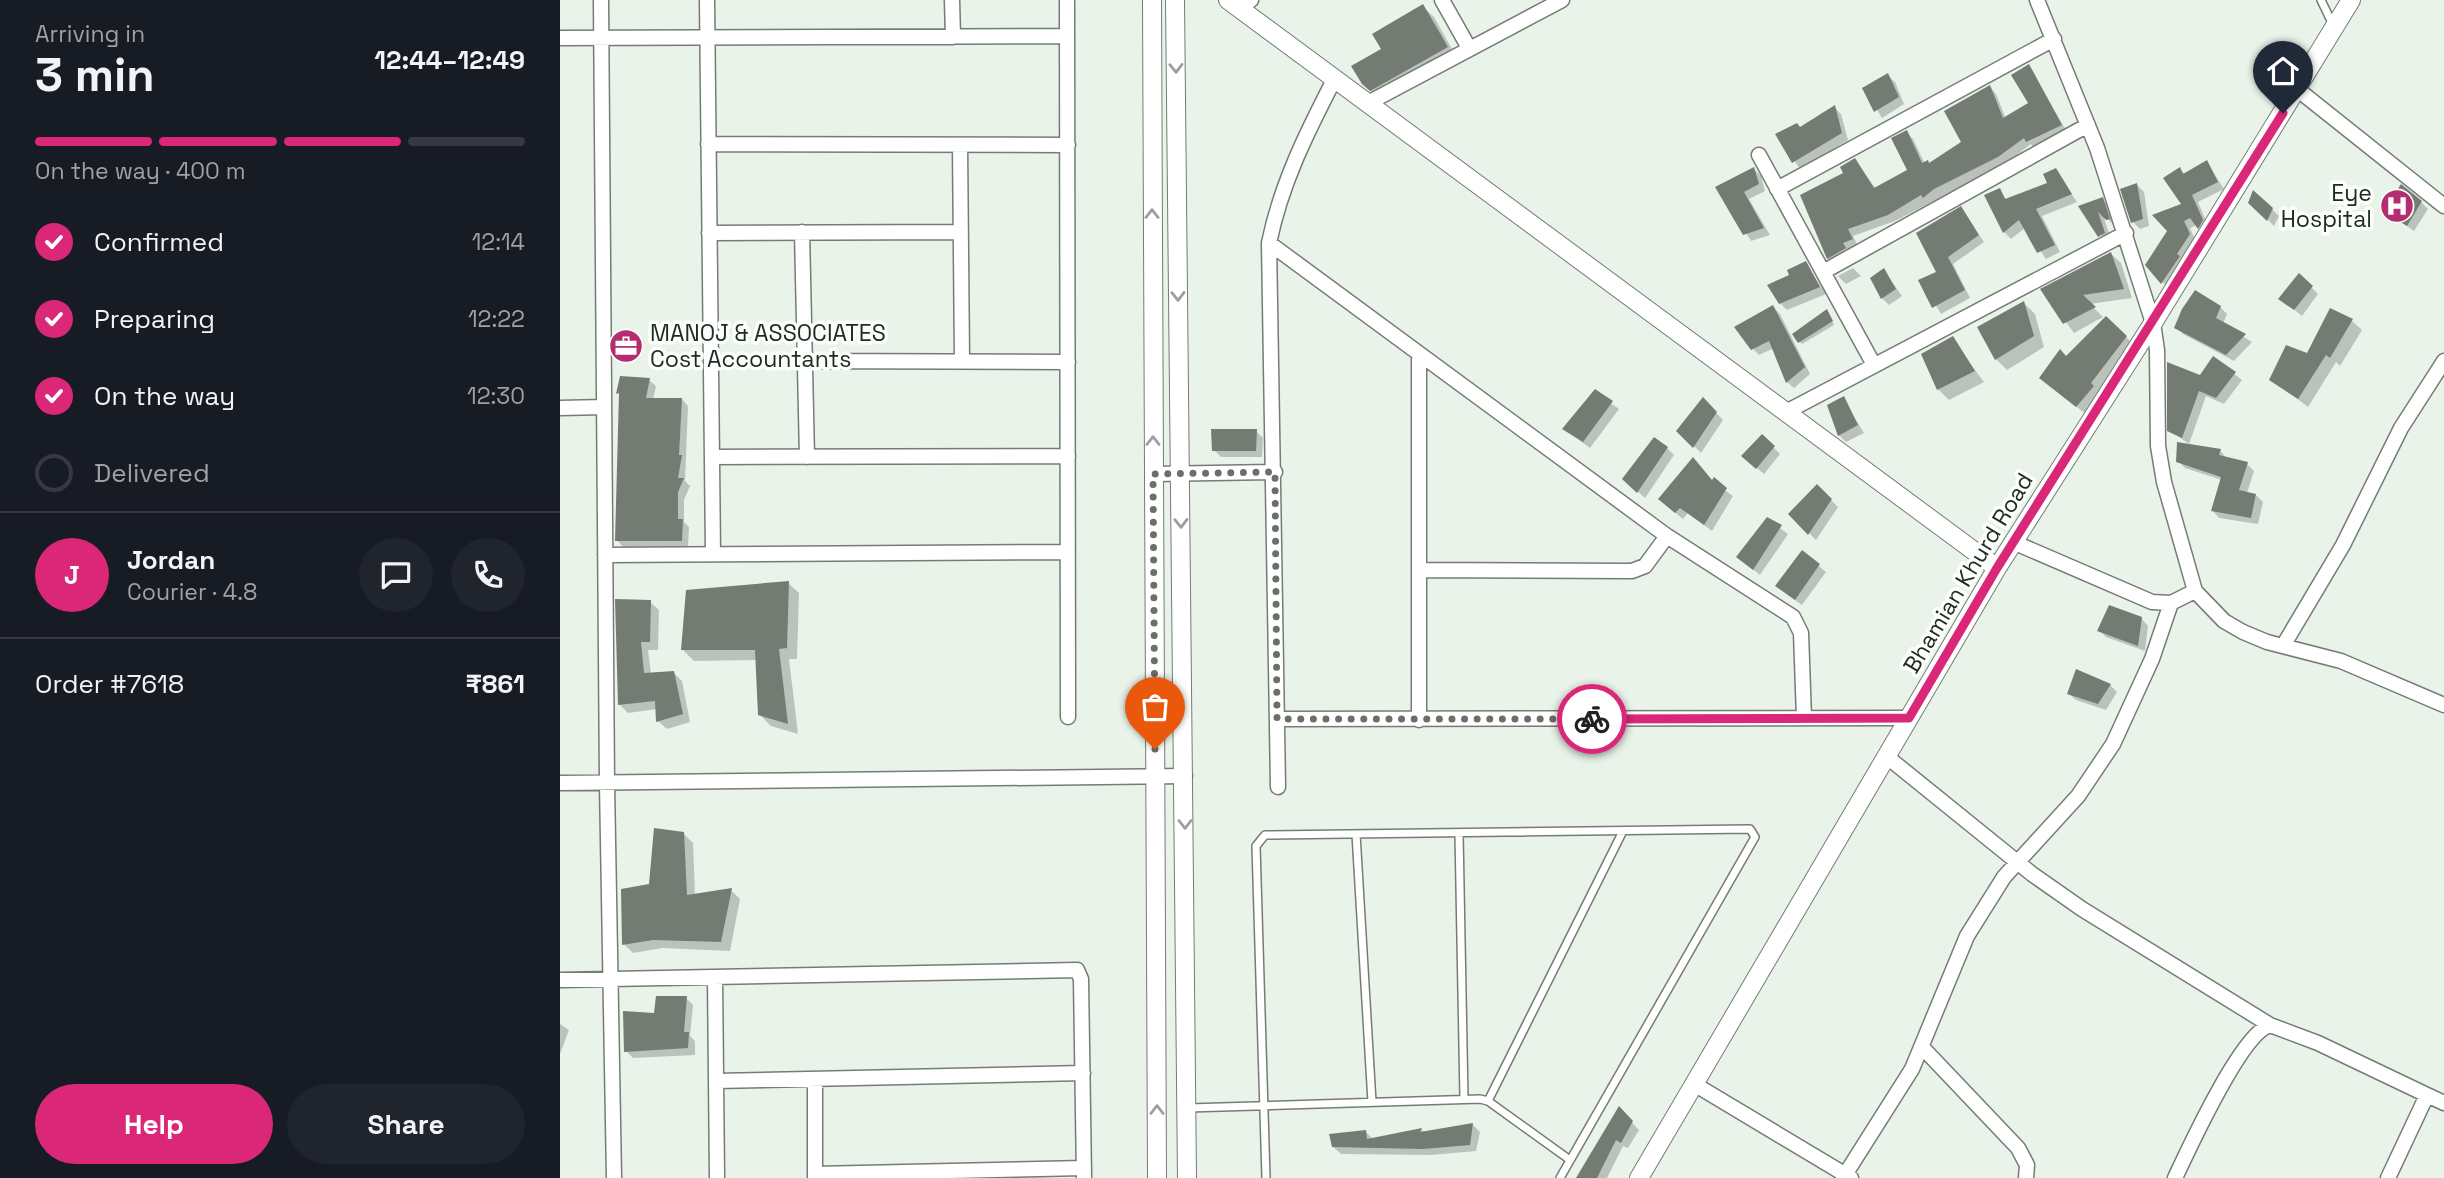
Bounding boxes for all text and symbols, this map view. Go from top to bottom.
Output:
text: Arriving in [35,19,145,49]
pin [2253,41,2313,113]
text: 12:44–12:49 [374,43,525,77]
text: 3 min [35,46,155,104]
icon: home [2264,52,2302,90]
one-way arrow [1168,63,1183,74]
text: On the way · 400 m [35,156,246,186]
place label: Eye Hospital [2281,178,2372,234]
hospital icon: Eye Hospital [2378,187,2416,225]
one-way arrow [1144,208,1160,219]
icon: check [35,223,73,261]
text: Confirmed [94,225,224,259]
text: 12:14 [472,227,525,257]
one-way arrow [1170,291,1186,301]
icon: check [35,300,73,338]
text: Preparing [94,302,215,336]
text: 12:22 [468,304,525,334]
place label: MANOJ & ASSOCIATES Cost Accountants [650,318,886,374]
office icon: MANOJ & ASSOCIATES Cost Accountants [607,327,645,365]
icon: check [35,377,73,415]
text: On the way [94,379,235,413]
text: 12:30 [467,381,525,411]
one-way arrow [1145,436,1161,446]
text: Delivered [94,456,210,490]
street label: Bhamian Khurd Road [1896,467,2040,679]
one-way arrow [1173,518,1189,529]
button: chat [359,538,433,612]
button: phone [451,538,525,612]
text: Jordan [127,543,215,577]
text: J [64,558,80,592]
text: Courier · 4.8 [127,577,257,607]
text: Order #7618 [35,667,184,701]
text: ₹861 [466,667,525,701]
pin [1125,677,1185,749]
courier [1557,684,1627,754]
icon: bag [1136,688,1174,726]
icon: bike [1573,700,1611,738]
one-way arrow [1177,819,1193,830]
button: Help [35,1084,273,1164]
button: Share [287,1084,525,1164]
one-way arrow [1149,1104,1165,1115]

